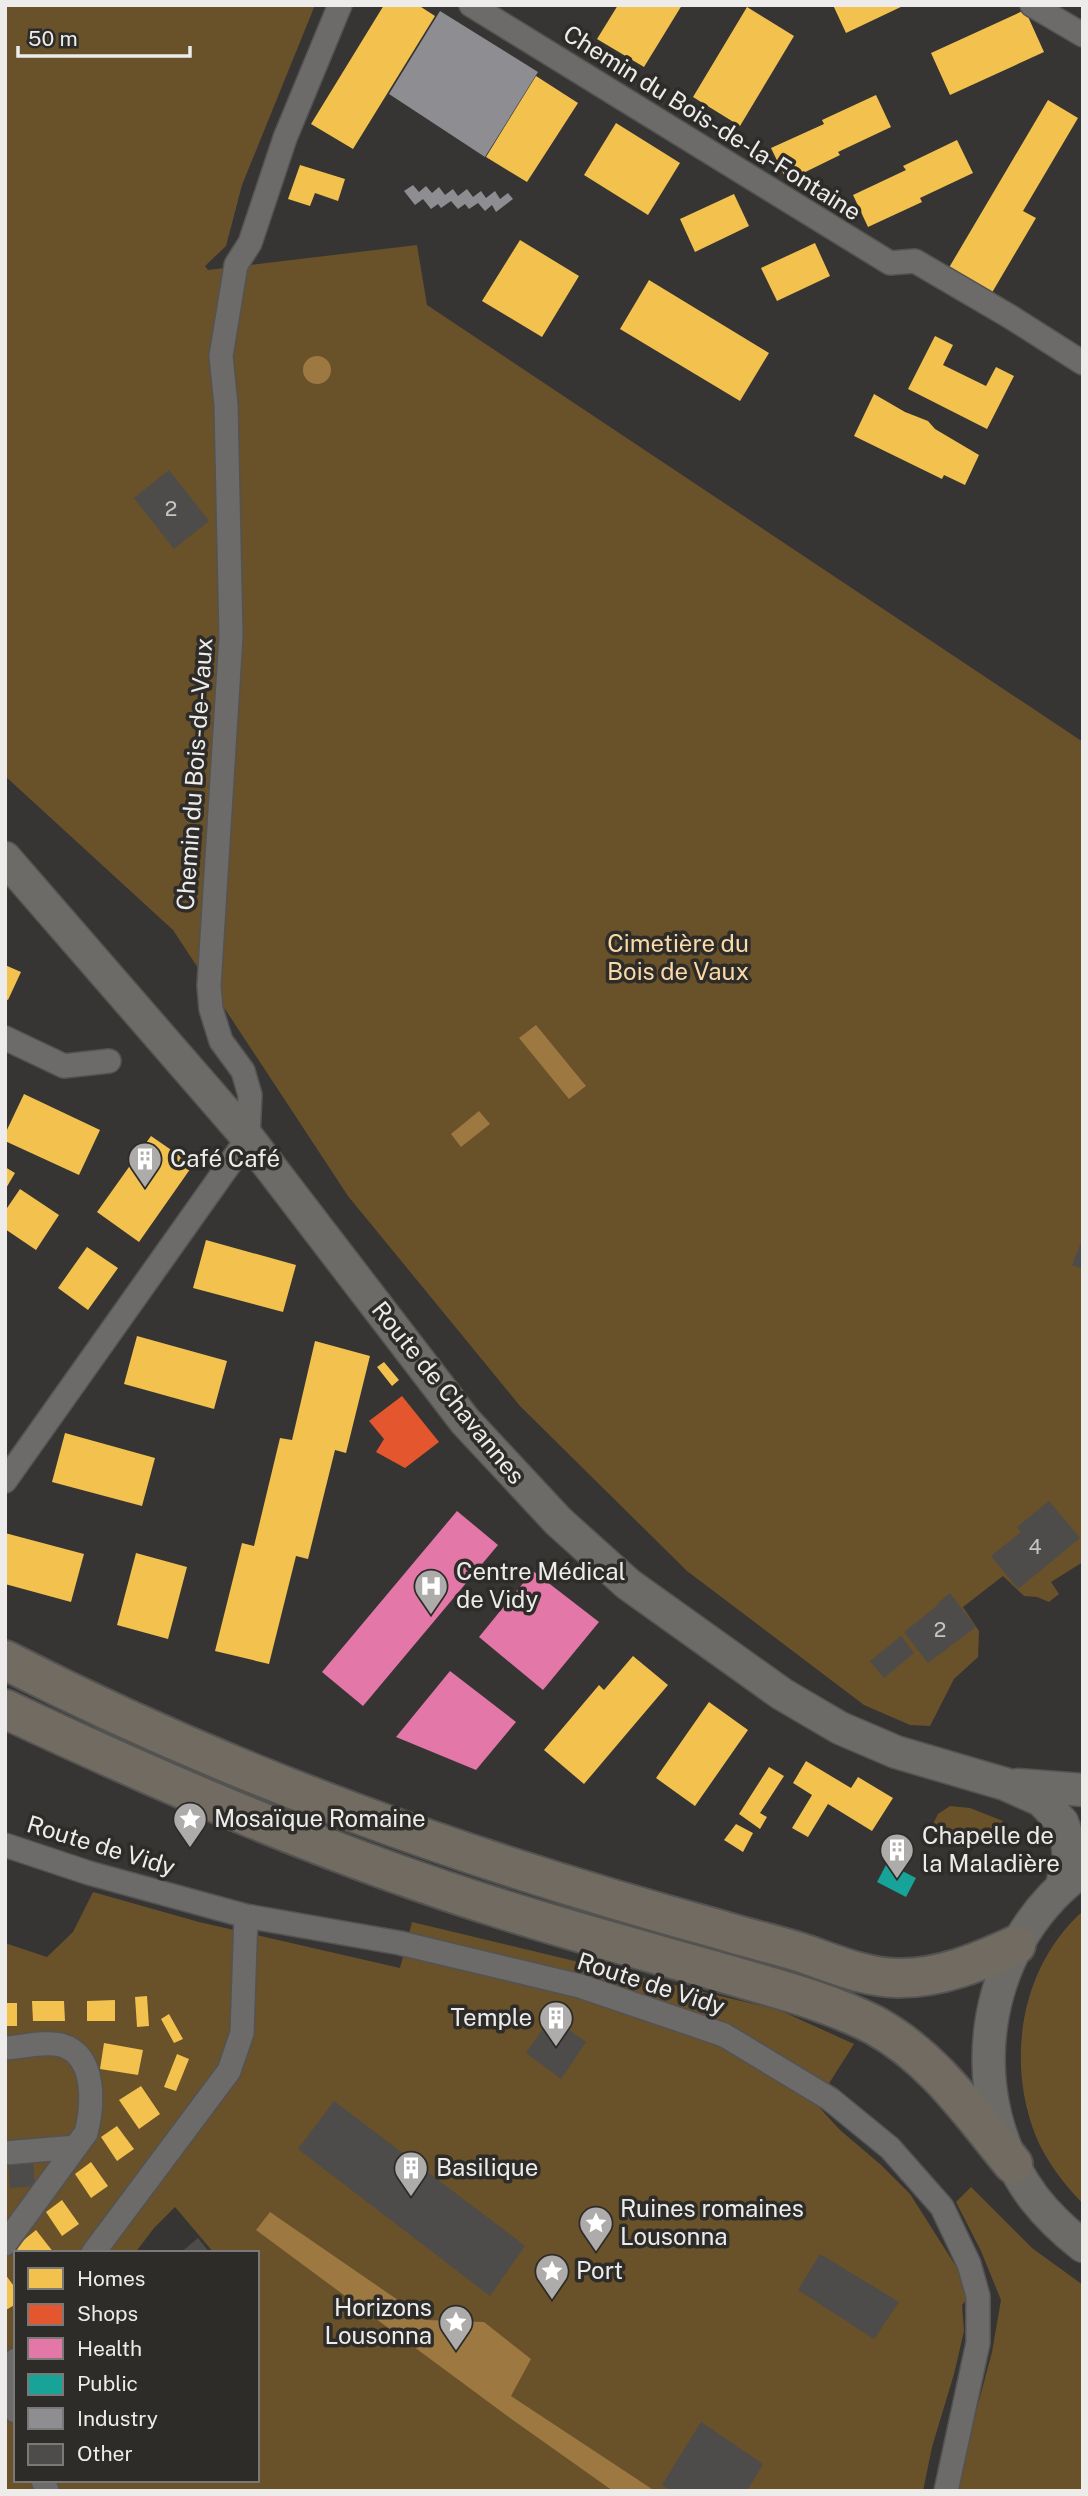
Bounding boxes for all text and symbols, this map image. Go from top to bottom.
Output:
scale bar [18,14,189,58]
street label: Chemin du Bois-de-la-Fontaine [558,19,867,226]
text: 50 m [28,26,78,51]
house number: 2 [165,496,177,521]
street label: Chemin du Bois-de-Vaux [171,637,218,911]
park label: Cimetière du Bois de Vaux [607,929,749,985]
building icon: Café Café [126,1140,164,1189]
place label: Café Café [170,1144,280,1172]
street label: Route de Chavannes [367,1296,531,1489]
house number: 4 [1028,1534,1042,1559]
place label: Centre Médical de Vidy [456,1557,626,1613]
hospital icon: Centre Médical de Vidy [412,1567,450,1616]
house number: 2 [934,1617,946,1642]
place icon: Mosaïque Romaine [171,1800,209,1849]
place label: Mosaïque Romaine [214,1804,426,1832]
street label: Route de Vidy [24,1809,179,1881]
place label: Chapelle de la Maladière [922,1821,1060,1877]
building icon: Chapelle de la Maladière [878,1831,916,1880]
street label: Route de Vidy [574,1946,729,2020]
building icon: Temple [537,1999,575,2048]
place label: Temple [451,2003,532,2031]
building icon: Basilique [392,2149,430,2198]
place label: Basilique [436,2153,538,2181]
place label: Ruines romaines Lousonna [620,2194,804,2250]
place icon: Ruines romaines Lousonna [577,2204,615,2253]
legend [14,2251,259,2482]
place icon: Port [533,2252,571,2301]
place label: Port [576,2256,623,2284]
text: Homes [77,2266,145,2291]
place label: Horizons Lousonna [325,2293,432,2349]
text: Shops [77,2301,138,2326]
place icon: Horizons Lousonna [437,2303,475,2352]
text: Health [77,2336,142,2361]
text: Public [77,2371,138,2396]
text: Industry [77,2406,158,2431]
text: Other [77,2441,133,2466]

